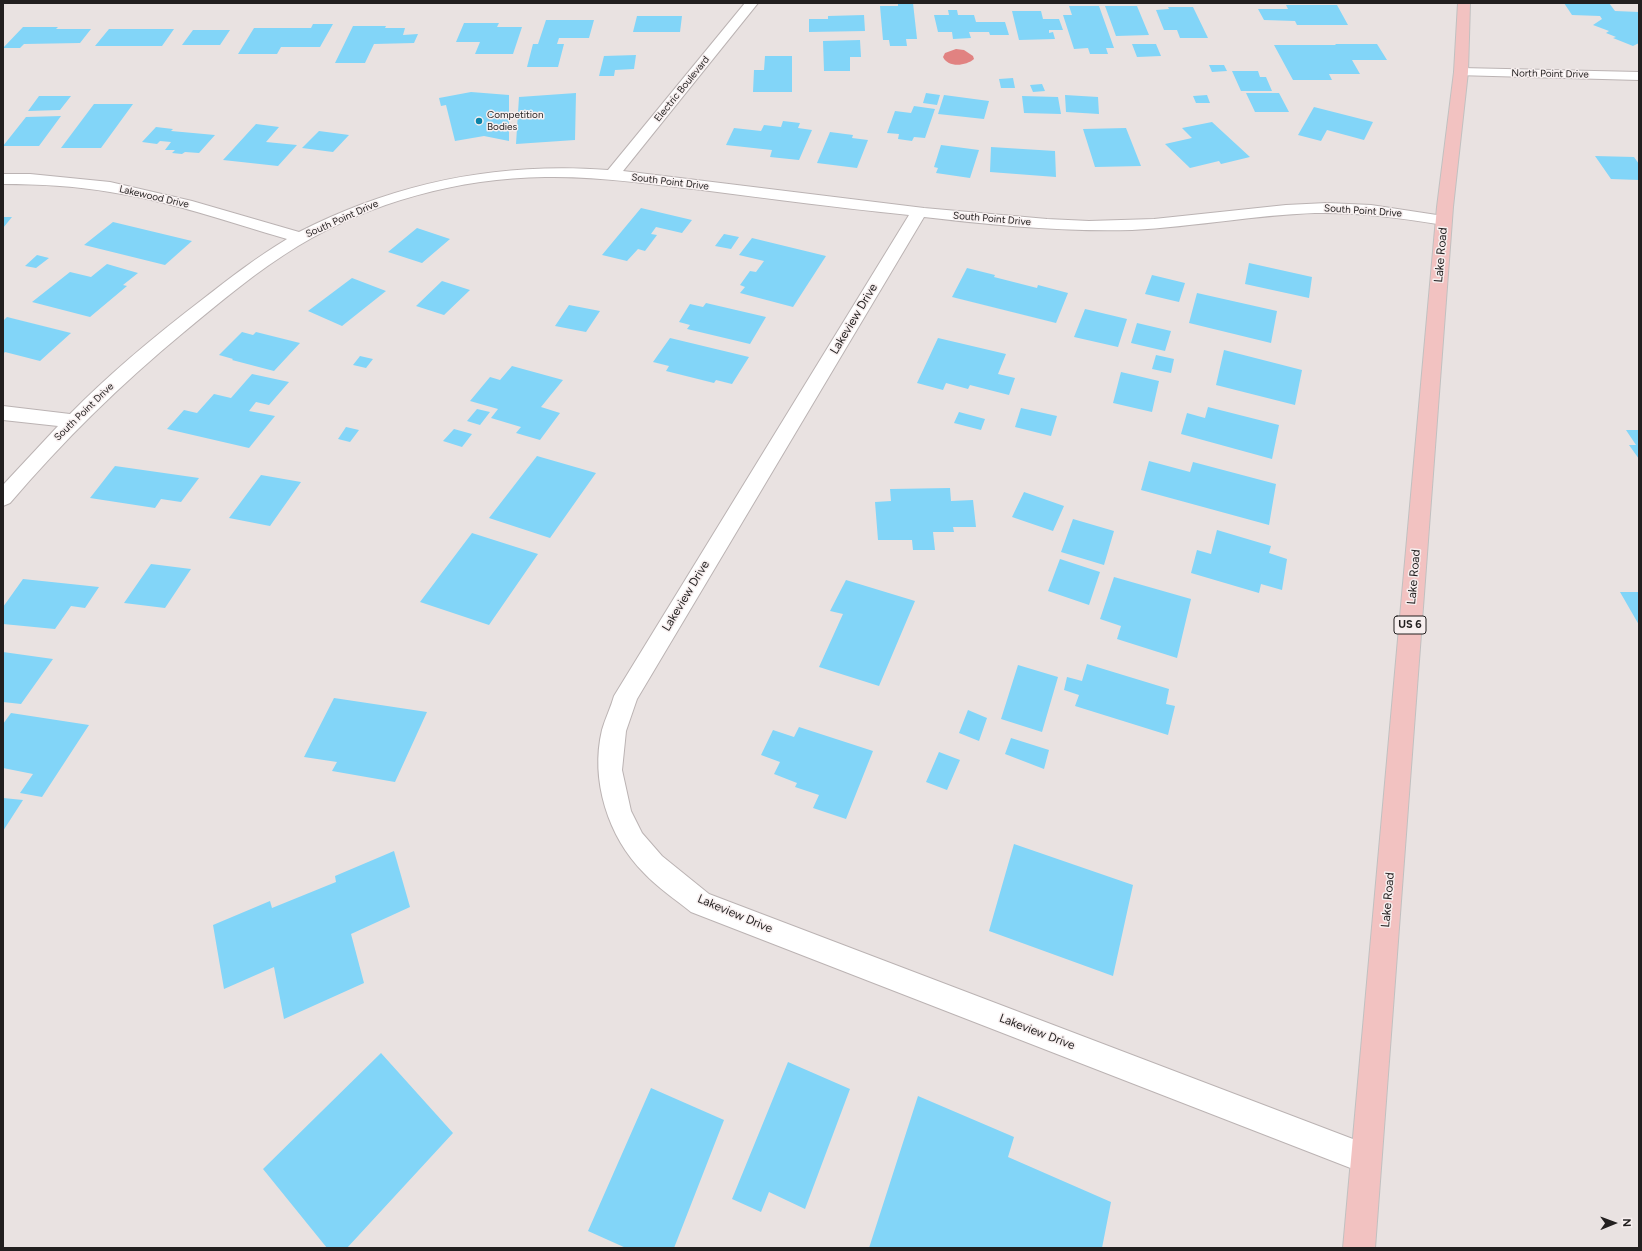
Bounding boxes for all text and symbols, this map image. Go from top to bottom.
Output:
street label: Electric Boulevard [652,54,712,124]
street label: North Point Drive [1511,67,1589,81]
place label: Competition Bodies [487,109,543,132]
marker: Competition Bodies [474,116,484,126]
street label: South Point Drive [631,171,709,193]
street label: Lakewood Drive [118,183,190,211]
street label: South Point Drive [304,198,380,240]
street label: South Point Drive [1324,202,1402,220]
street label: South Point Drive [953,210,1031,228]
street label: Lake Road [1431,227,1451,283]
street label: Lakeview Drive [827,281,881,357]
street label: South Point Drive [52,381,116,443]
street label: Lake Road [1404,549,1424,605]
street label: Lakeview Drive [659,558,713,634]
road number: US 6 [1394,616,1426,634]
street label: Lake Road [1378,872,1398,928]
street label: Lakeview Drive [695,892,775,936]
street label: Lakeview Drive [997,1011,1077,1053]
north arrow [1594,1203,1634,1243]
text: N [1620,1218,1633,1227]

